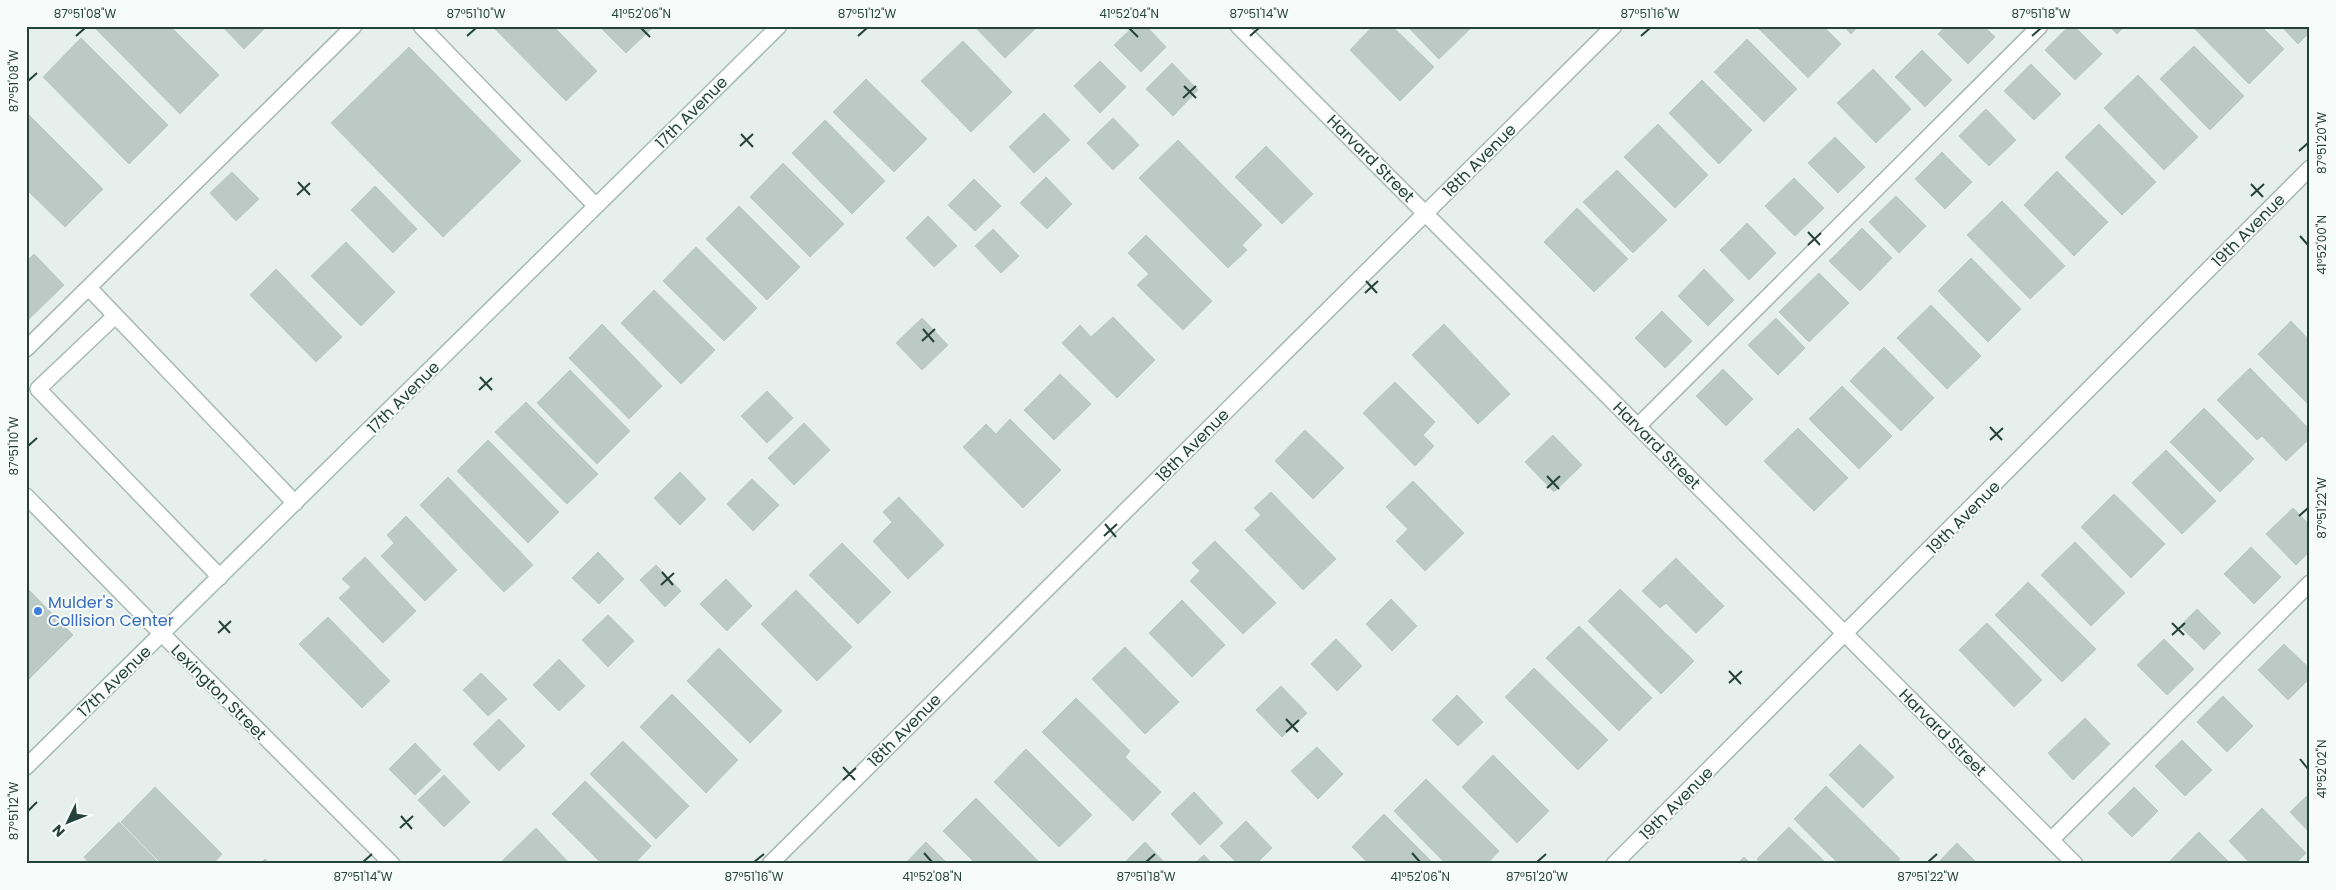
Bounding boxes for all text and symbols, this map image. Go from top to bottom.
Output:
text: 87°51'08"W [54,5,117,22]
text: 87°51'10"W [447,5,506,22]
text: 41°52'06"N [611,5,671,22]
text: 87°51'12"W [838,5,896,22]
text: 41°52'04"N [1099,5,1159,22]
text: 87°51'14"W [1230,5,1289,22]
text: 87°51'16"W [1620,5,1680,22]
text: 87°51'18"W [2012,5,2071,22]
text: 87°51'08"W [5,49,22,112]
street label: 17th Avenue [650,71,733,154]
street label: Harvard Street [1322,109,1420,207]
text: 87°51'20"W [2313,112,2330,174]
street label: 18th Avenue [1437,118,1521,202]
street label: 19th Avenue [2206,188,2290,272]
text: 41°52'00"N [2313,215,2330,275]
street label: 17th Avenue [362,356,445,439]
street label: Harvard Street [1608,396,1706,494]
street label: 18th Avenue [1150,403,1234,487]
text: 87°51'10"W [5,416,22,475]
street label: 19th Avenue [1921,475,2005,559]
text: 87°51'22"W [2313,477,2330,539]
place label: Mulder's Collision Center [48,591,174,632]
marker: Mulder's Collision Center [32,605,44,617]
street label: Lexington Street [166,639,272,745]
street label: 17th Avenue [72,640,156,722]
street label: Harvard Street [1894,683,1992,781]
street label: 18th Avenue [862,688,946,772]
text: 41°52'02"N [2313,739,2330,799]
street label: 19th Avenue [1634,761,1718,845]
text: 87°51'12"W [5,782,22,840]
north arrow [42,798,92,848]
text: N [48,820,69,842]
text: 87°51'14"W [334,868,393,885]
text: 87°51'16"W [724,868,784,885]
text: 41°52'08"N [902,868,962,885]
text: 87°51'18"W [1117,868,1176,885]
text: 41°52'06"N [1390,868,1450,885]
text: 87°51'20"W [1506,868,1568,885]
text: 87°51'22"W [1897,868,1959,885]

